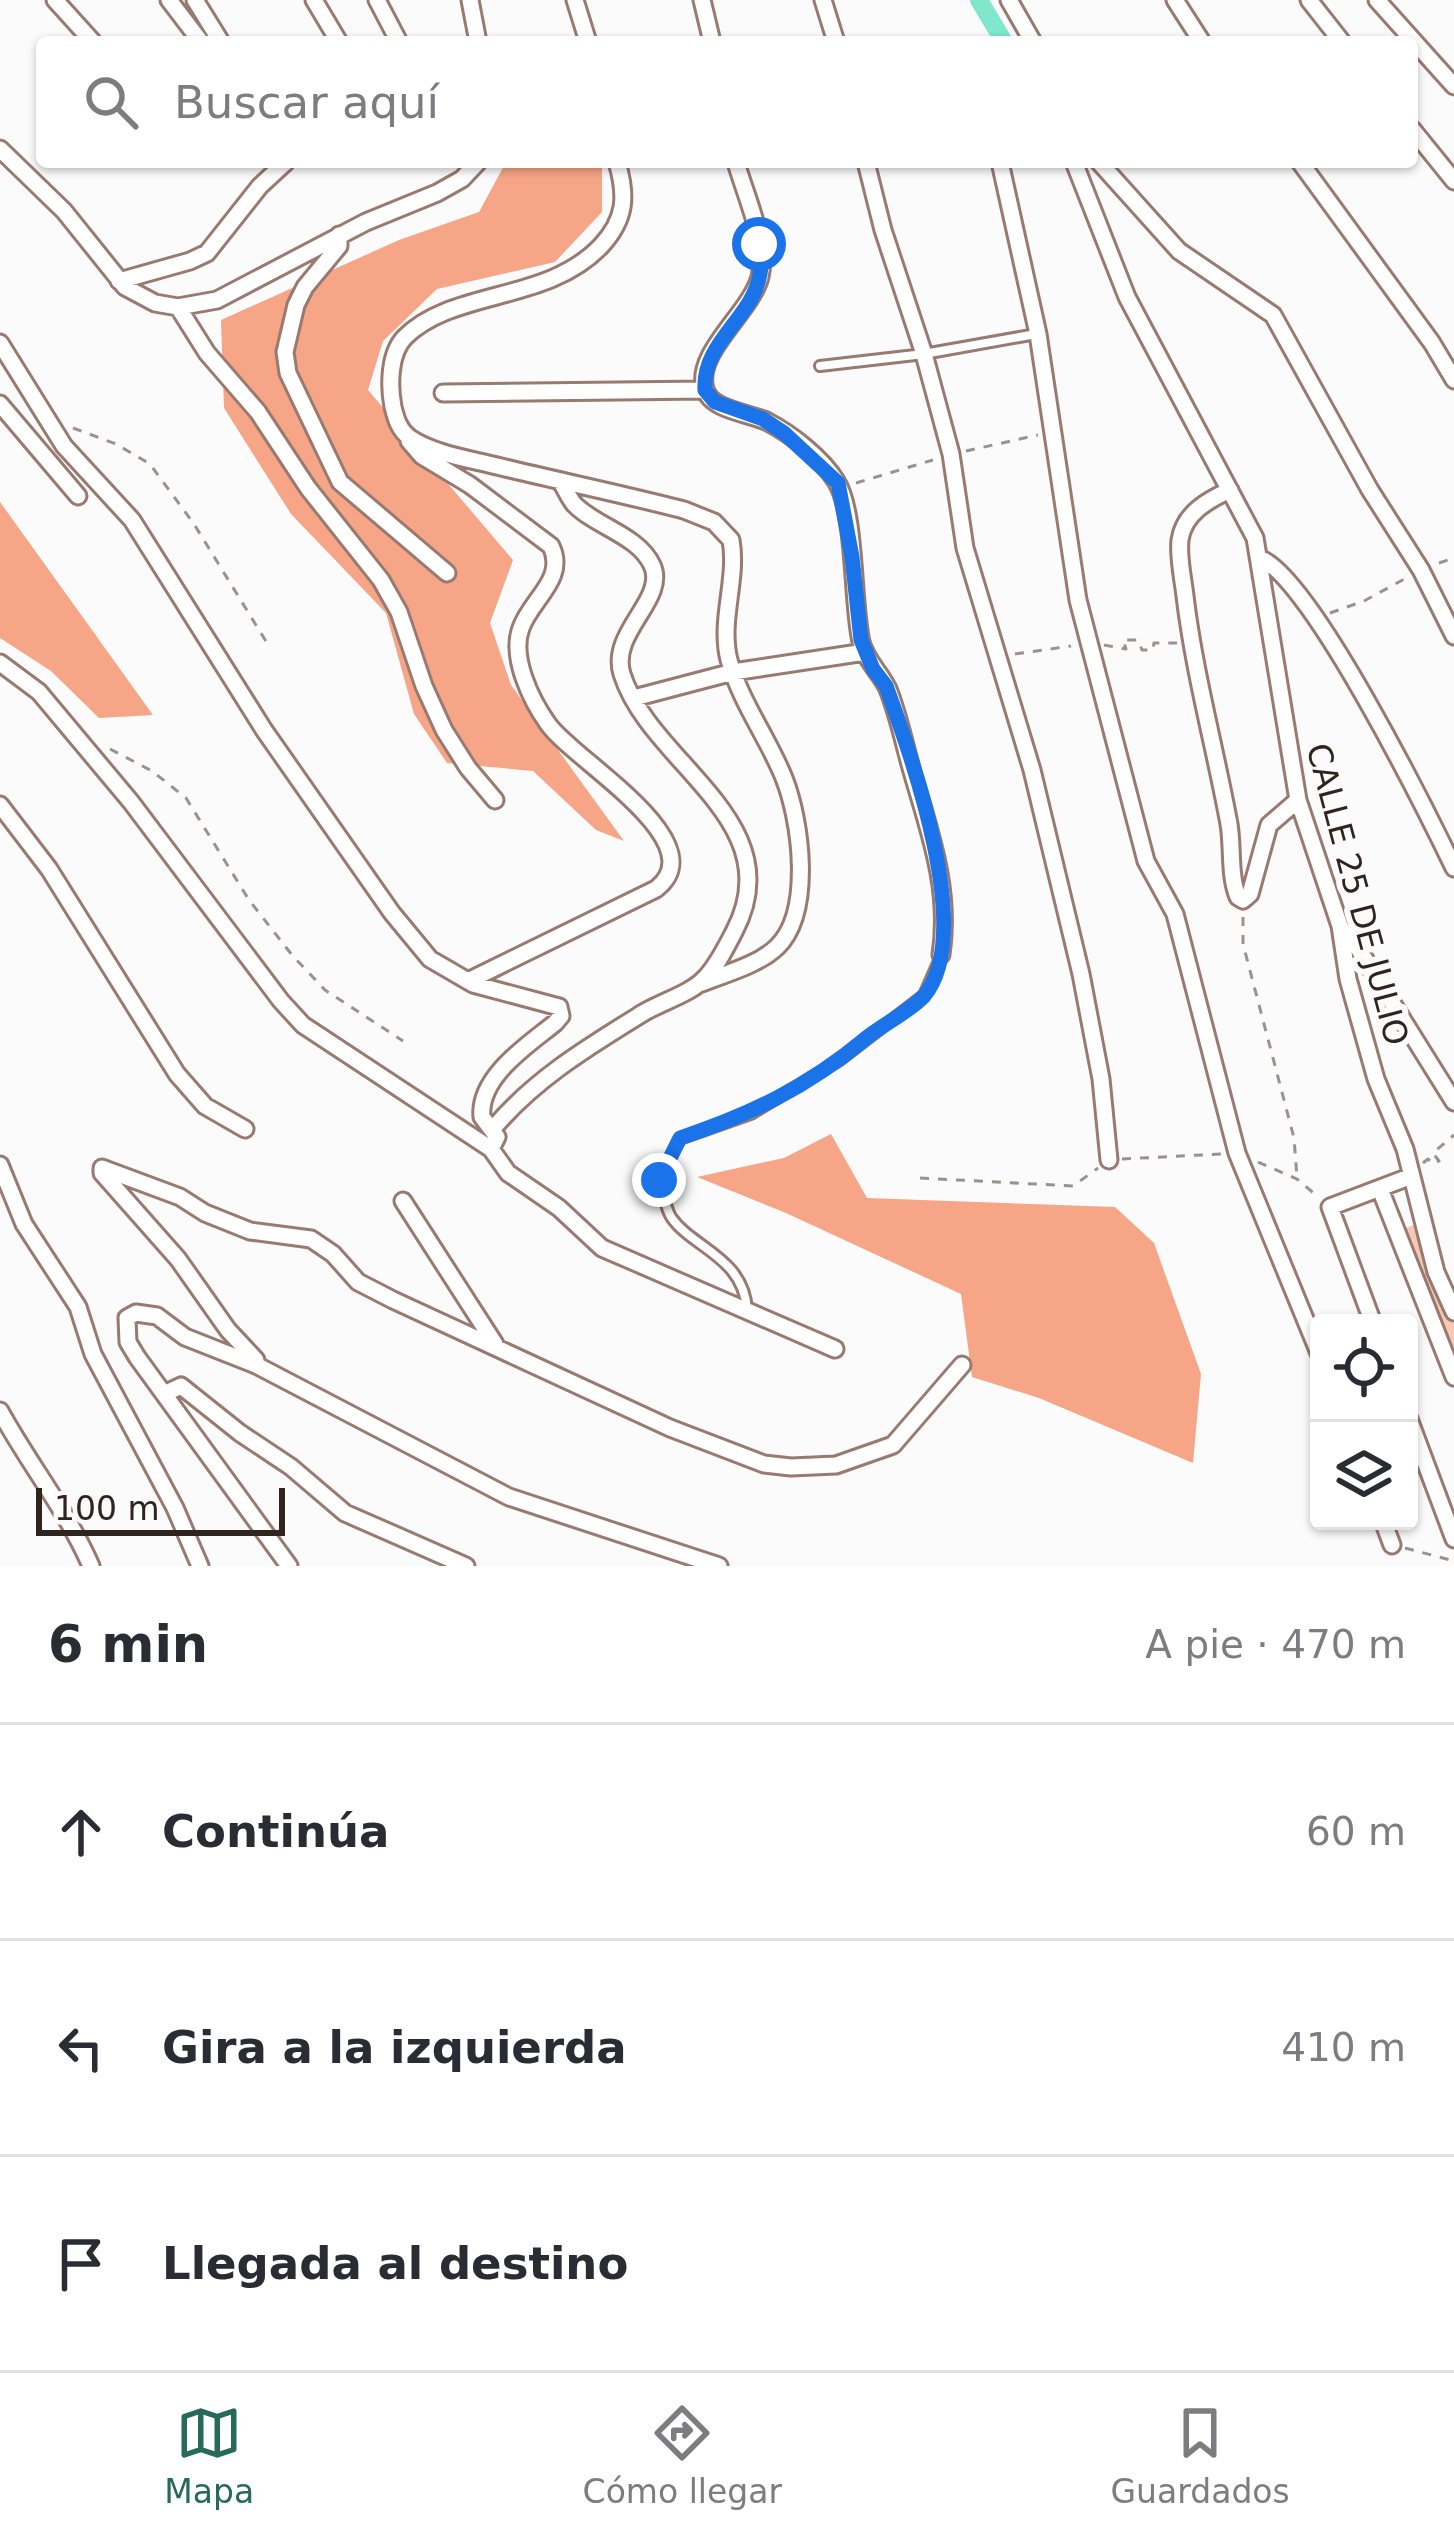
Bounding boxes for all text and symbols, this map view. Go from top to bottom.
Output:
search box [36,36,1418,168]
icon: search [78,69,144,135]
text: Buscar aquí [174,76,439,129]
route start [732,217,786,271]
street label: CALLE 25 DE JULIO [1298,739,1417,1049]
route end [632,1153,686,1207]
map controls [1310,1314,1418,1530]
button: locate [1310,1314,1418,1422]
button: layers [1310,1422,1418,1530]
scale bar [36,1482,285,1535]
text: 100 m [54,1489,160,1528]
text: 6 min [48,1615,208,1674]
text: A pie · 470 m [1145,1622,1406,1667]
icon: ahead [48,1799,114,1865]
text: Continúa [162,1805,389,1858]
text: 60 m [1306,1809,1406,1854]
icon: left [48,2015,114,2081]
text: Gira a la izquierda [162,2021,627,2074]
text: 410 m [1281,2025,1406,2070]
icon: arrive [48,2231,114,2297]
text: Llegada al destino [162,2237,628,2290]
tab: Mapa [164,2400,254,2511]
tab: Cómo llegar [583,2400,782,2511]
tab: Guardados [1111,2400,1290,2511]

